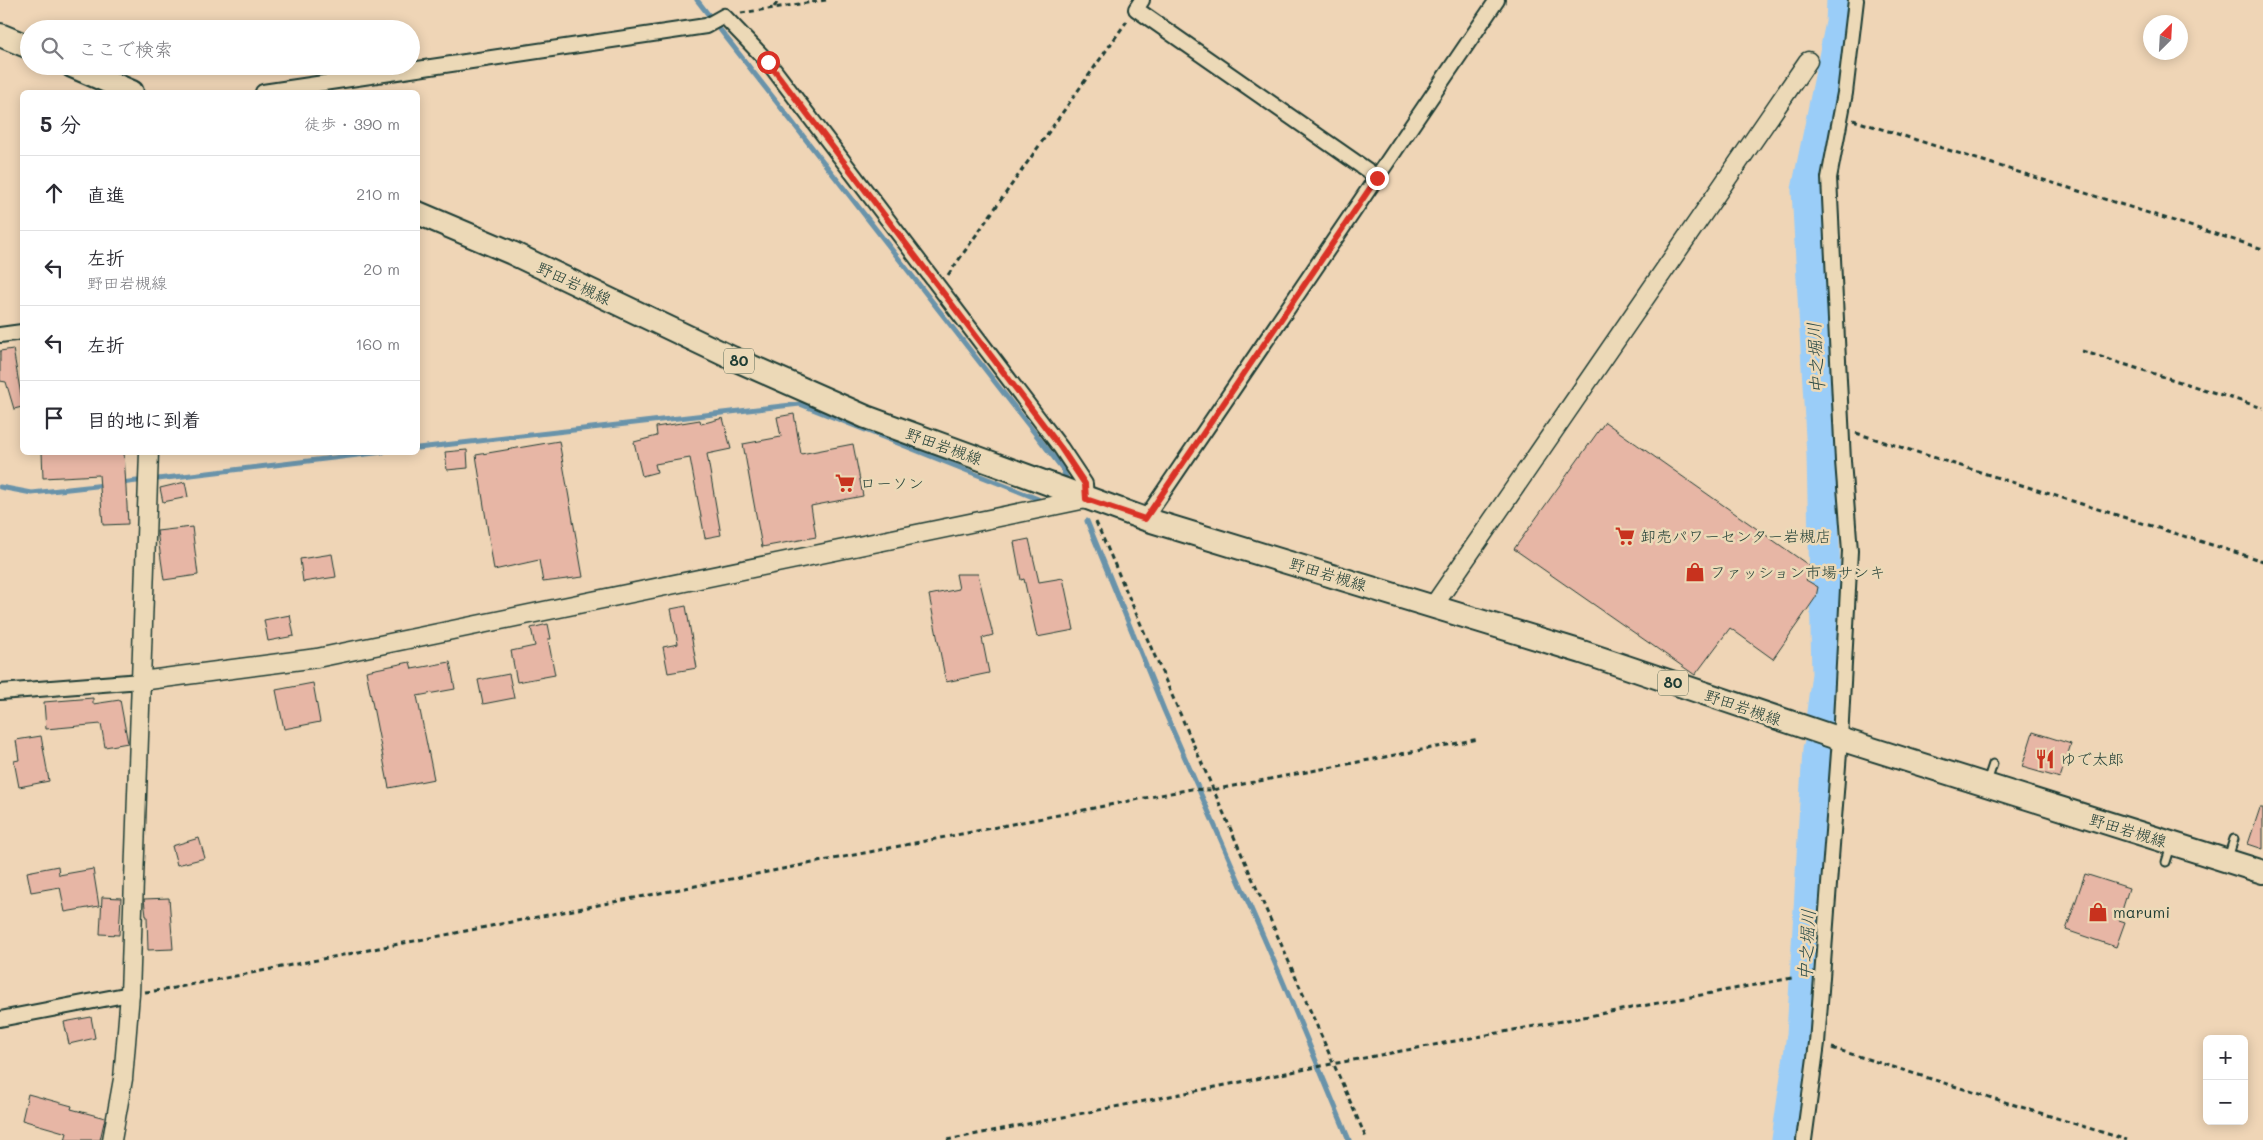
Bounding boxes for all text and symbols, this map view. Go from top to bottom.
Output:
north arrow [2143,15,2188,60]
search box [20,20,420,75]
icon: search [38,34,66,62]
text: ここで検索 [78,36,173,61]
route start [757,51,780,74]
text: 5 分 [40,110,81,137]
text: 徒歩 · 390 m [304,113,400,134]
route end [1366,167,1389,190]
icon: ahead [40,179,68,207]
text: 直進 [87,182,125,207]
text: 210 m [356,183,400,204]
text: 左折 [87,245,125,270]
icon: left [40,254,68,282]
street label: 野田岩槻線 [534,256,615,309]
text: 20 m [363,258,400,279]
text: 野田岩槻線 [87,272,167,293]
water label: 中之堀川 [1801,321,1829,395]
icon: left [40,329,68,357]
text: 左折 [87,332,125,357]
text: 160 m [355,333,400,354]
road number: 80 [724,348,754,374]
icon: arrive [40,404,68,432]
text: 目的地に到着 [87,407,201,432]
street label: 野田岩槻線 [903,422,985,469]
supermarket icon: ローソン [834,472,856,494]
place label: ローソン [860,472,924,493]
supermarket icon: 卸売パワーセンター岩槻店 [1614,525,1636,547]
place label: 卸売パワーセンター岩槻店 [1640,525,1831,546]
street label: 野田岩槻線 [1287,552,1369,595]
shop icon: ファッション市場サンキ [1684,561,1706,583]
place label: ファッション市場サンキ [1710,561,1885,582]
road number: 80 [1658,670,1688,696]
street label: 野田岩槻線 [1702,684,1784,729]
restaurant icon: ゆで太郎 [2034,748,2056,770]
place label: ゆで太郎 [2060,748,2124,769]
street label: 野田岩槻線 [2087,808,2169,851]
shop icon: marumi [2087,901,2109,923]
place label: marumi [2113,901,2170,922]
water label: 中之堀川 [1792,908,1820,982]
map controls [2203,1035,2248,1125]
button: + [2203,1035,2248,1080]
button: − [2203,1080,2248,1125]

